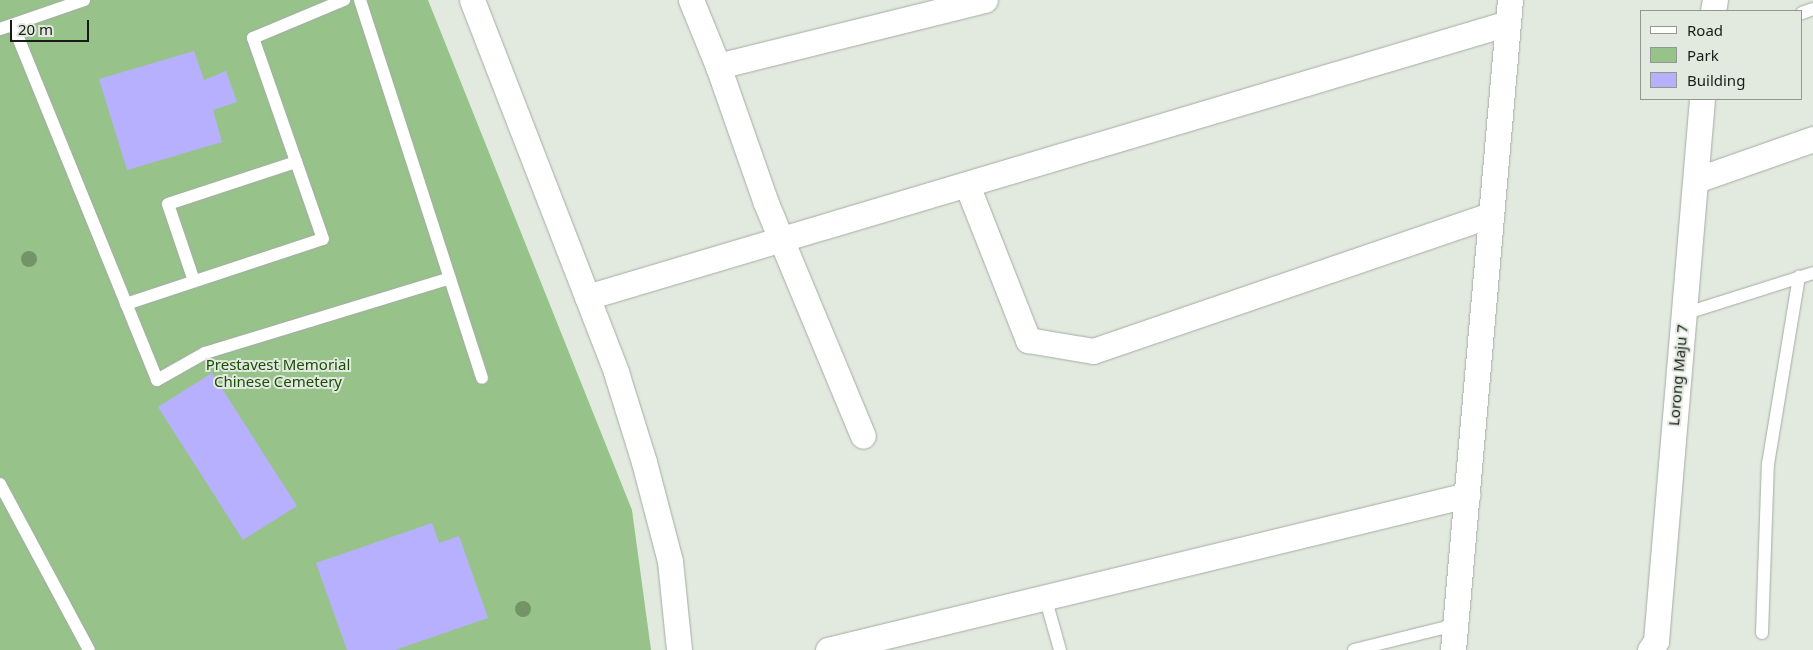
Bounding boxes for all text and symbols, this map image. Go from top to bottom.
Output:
scale bar [12,10,91,42]
legend [1640,10,1803,100]
text: 20 m [18,19,53,39]
text: Road [1687,20,1723,40]
text: Park [1687,45,1719,65]
text: Building [1687,70,1745,90]
street label: Lorong Maju 7 [1665,323,1691,427]
park label: Prestavest Memorial Chinese Cemetery [206,355,350,390]

